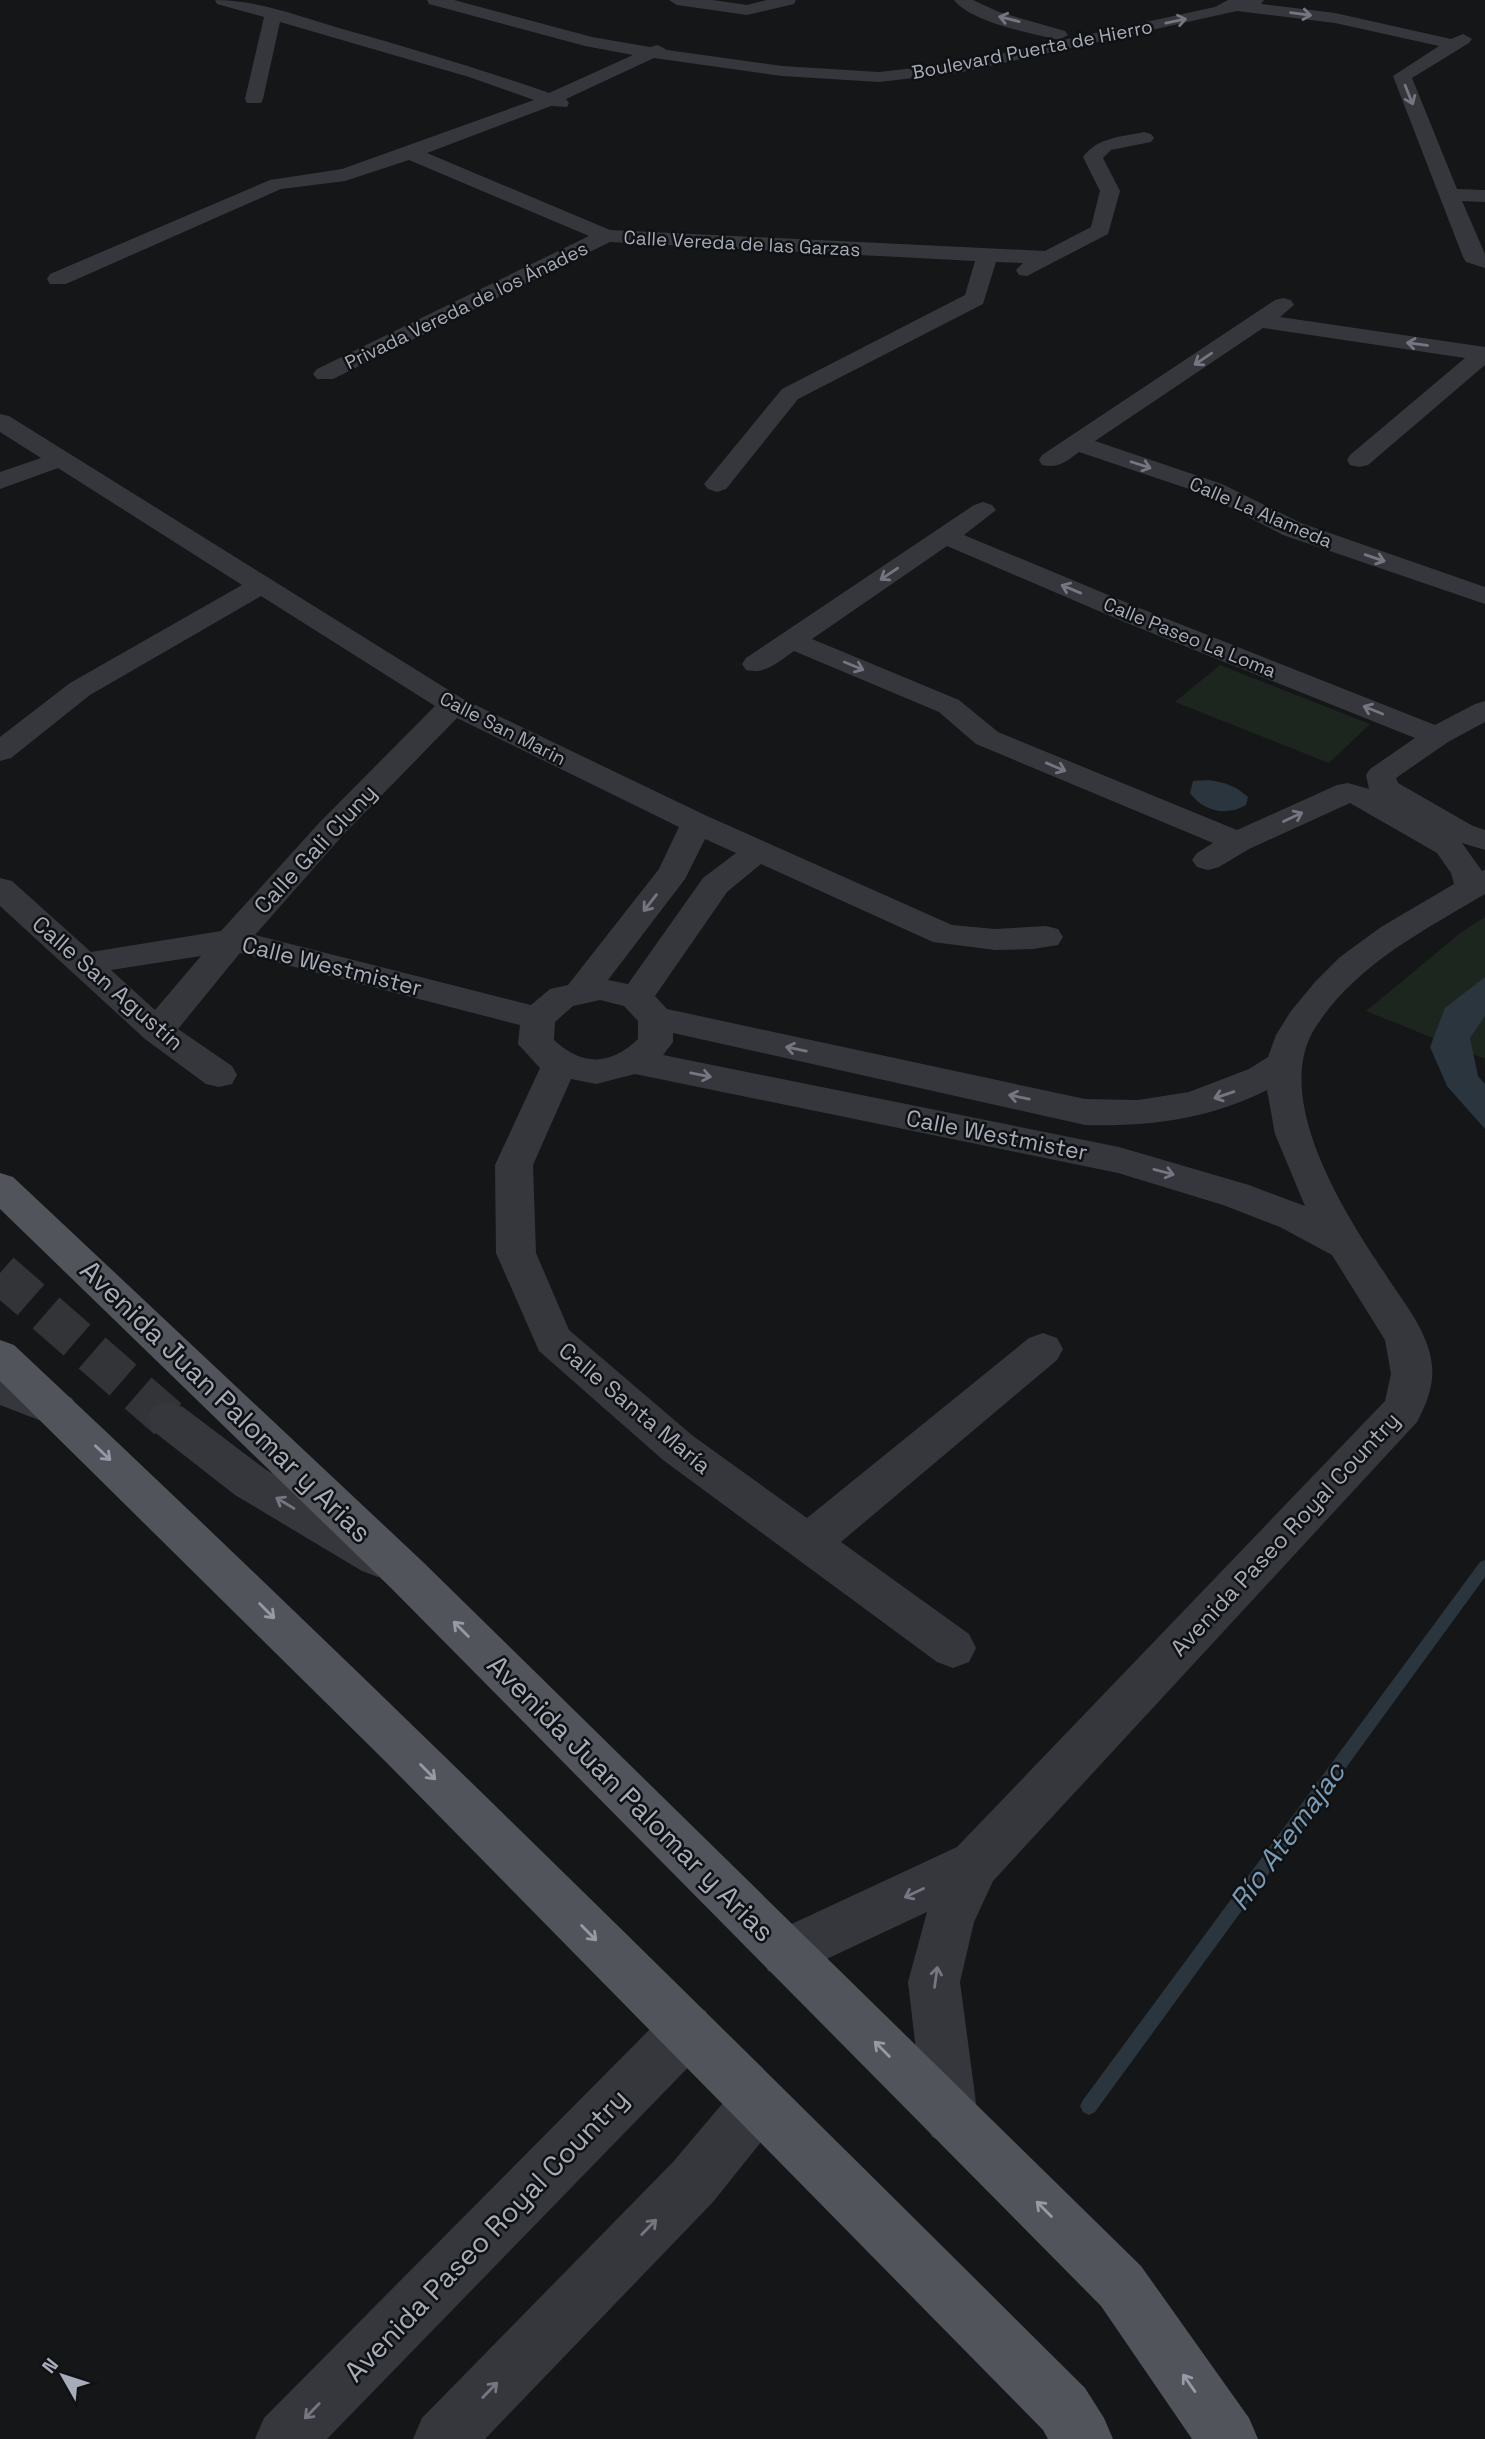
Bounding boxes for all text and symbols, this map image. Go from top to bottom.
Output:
one-way arrow [1289,8,1311,21]
one-way arrow [999,12,1021,25]
one-way arrow [1164,13,1187,27]
street label: Boulevard Puerta de Hierro [910,14,1155,85]
one-way arrow [1404,84,1417,106]
street label: Calle Vereda de las Garzas [623,225,861,262]
street label: Privada Vereda de los Ánades [341,236,592,375]
one-way arrow [1407,337,1429,350]
one-way arrow [1194,351,1213,366]
one-way arrow [1130,459,1152,472]
street label: Calle La Alameda [1186,471,1336,554]
one-way arrow [1363,553,1385,565]
one-way arrow [880,567,899,581]
one-way arrow [1061,582,1082,595]
street label: Calle Paseo La Loma [1100,591,1280,684]
one-way arrow [843,661,864,674]
street label: Calle San Marin [435,686,570,771]
one-way arrow [1363,703,1385,716]
one-way arrow [1044,761,1066,774]
street label: Calle Gali Cluny [247,778,383,920]
one-way arrow [1282,810,1303,824]
one-way arrow [642,893,657,911]
street label: Calle San Agustín [26,909,190,1057]
street label: Calle Westmister [239,929,425,1003]
one-way arrow [786,1041,808,1054]
one-way arrow [689,1069,712,1083]
one-way arrow [1008,1090,1031,1104]
one-way arrow [1214,1090,1236,1102]
street label: Calle Westmister [904,1103,1090,1167]
one-way arrow [1153,1167,1175,1180]
street label: Avenida Juan Palomar y Arias [73,1252,379,1550]
street label: Calle Santa María [553,1335,717,1481]
street label: Avenida Paseo Royal Country [1164,1405,1406,1663]
one-way arrow [94,1445,111,1462]
one-way arrow [276,1496,296,1510]
one-way arrow [258,1603,275,1620]
one-way arrow [453,1620,470,1637]
street label: Avenida Juan Palomar y Arias [480,1647,782,1949]
water label: Río Atemajac [1221,1754,1354,1917]
one-way arrow [419,1763,436,1780]
one-way arrow [904,1887,925,1900]
one-way arrow [580,1924,597,1941]
one-way arrow [930,1966,943,1989]
one-way arrow [874,2041,891,2058]
street label: Avenida Paseo Royal Country [336,2081,636,2389]
one-way arrow [1035,2201,1052,2218]
one-way arrow [640,2219,657,2236]
north arrow [28,2341,98,2411]
text: N [36,2353,64,2378]
one-way arrow [1182,2374,1196,2393]
one-way arrow [482,2382,499,2399]
one-way arrow [304,2402,321,2419]

